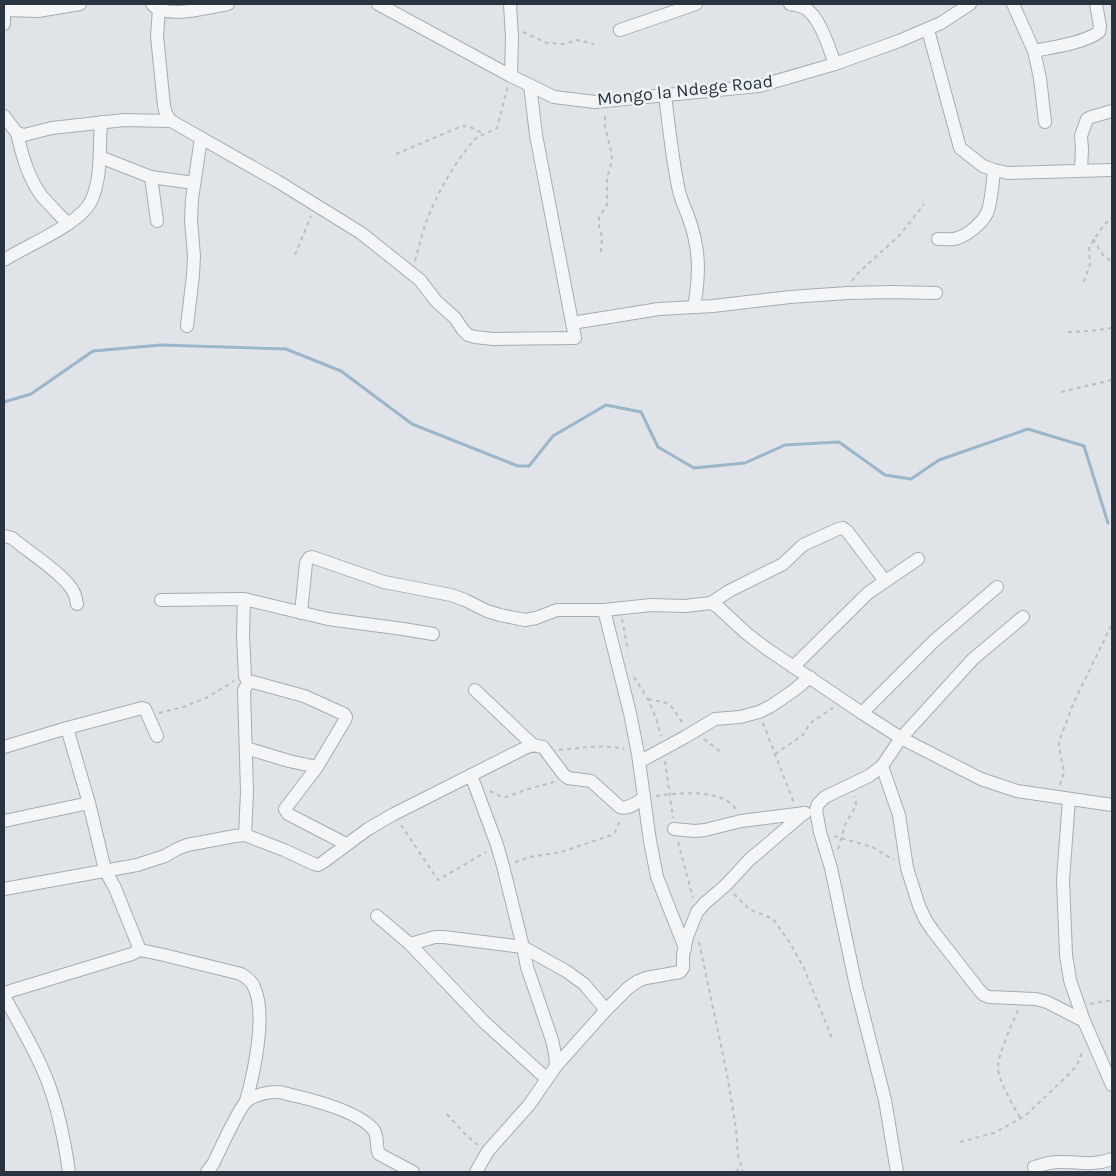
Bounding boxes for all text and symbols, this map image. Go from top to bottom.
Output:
street label: Mongo la Ndege Road [596,70,774,110]

